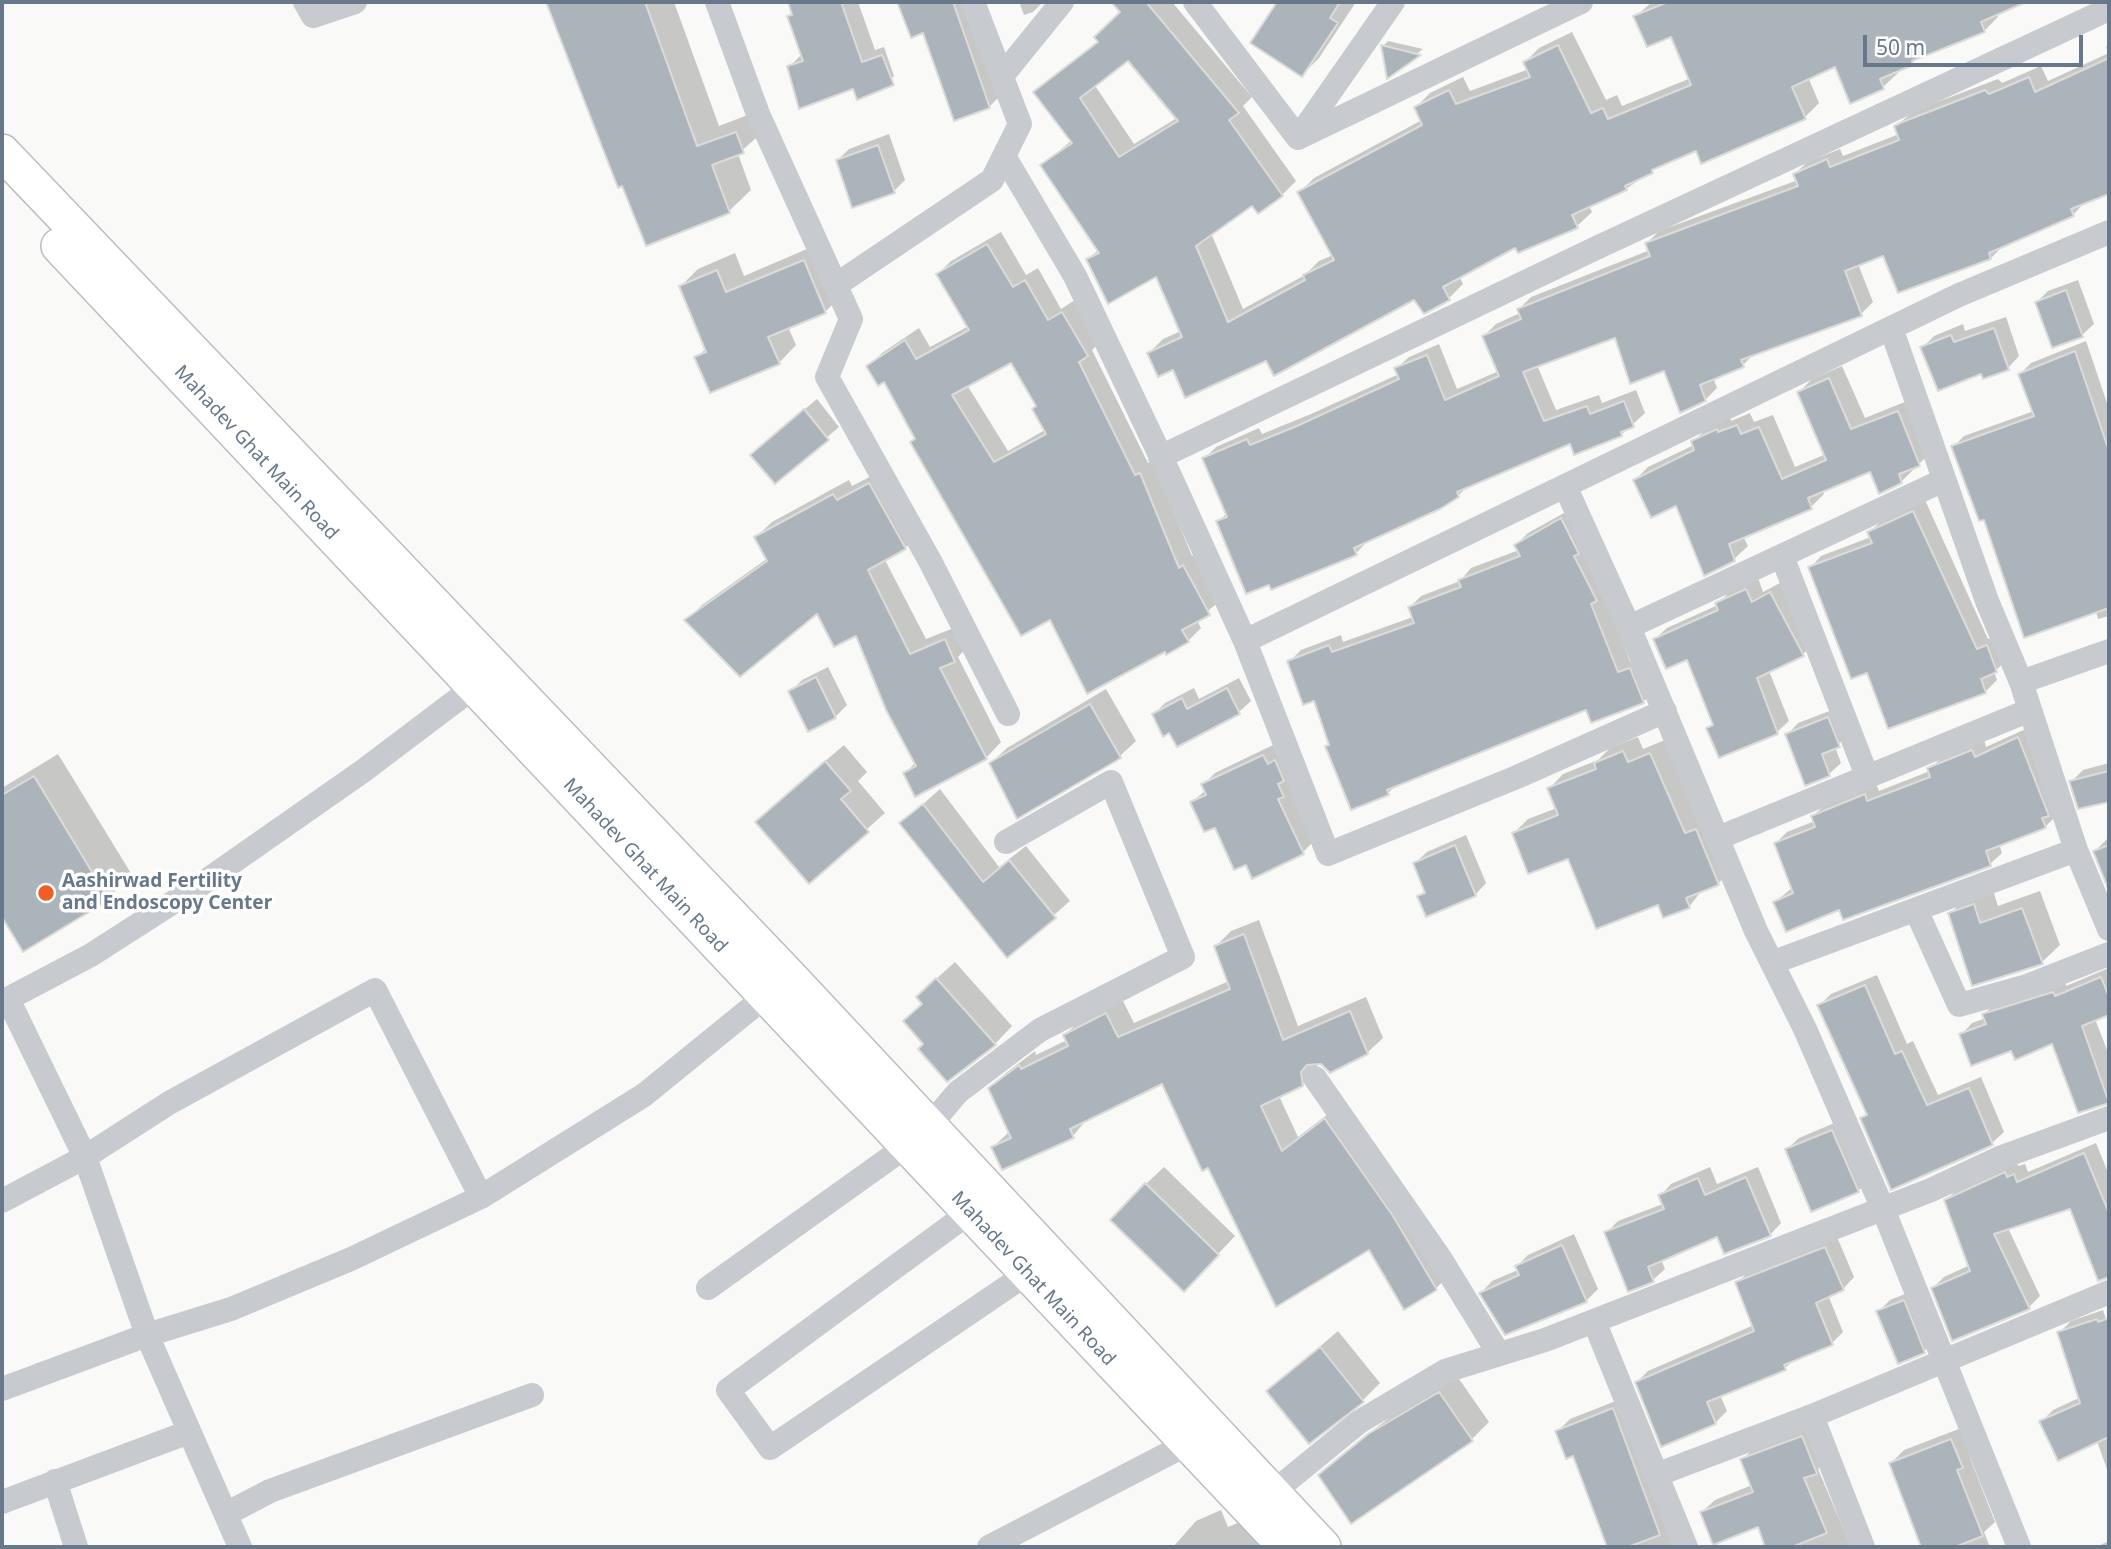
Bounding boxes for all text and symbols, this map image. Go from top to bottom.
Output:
scale bar [1866,21,2086,65]
text: 50 m [1876,33,1925,61]
street label: Mahadev Ghat Main Road [169,361,343,545]
street label: Mahadev Ghat Main Road [558,774,732,958]
place label: Aashirwad Fertility and Endoscopy Center [62,871,272,915]
marker: Aashirwad Fertility and Endoscopy Center [36,883,56,903]
street label: Mahadev Ghat Main Road [946,1187,1120,1371]

